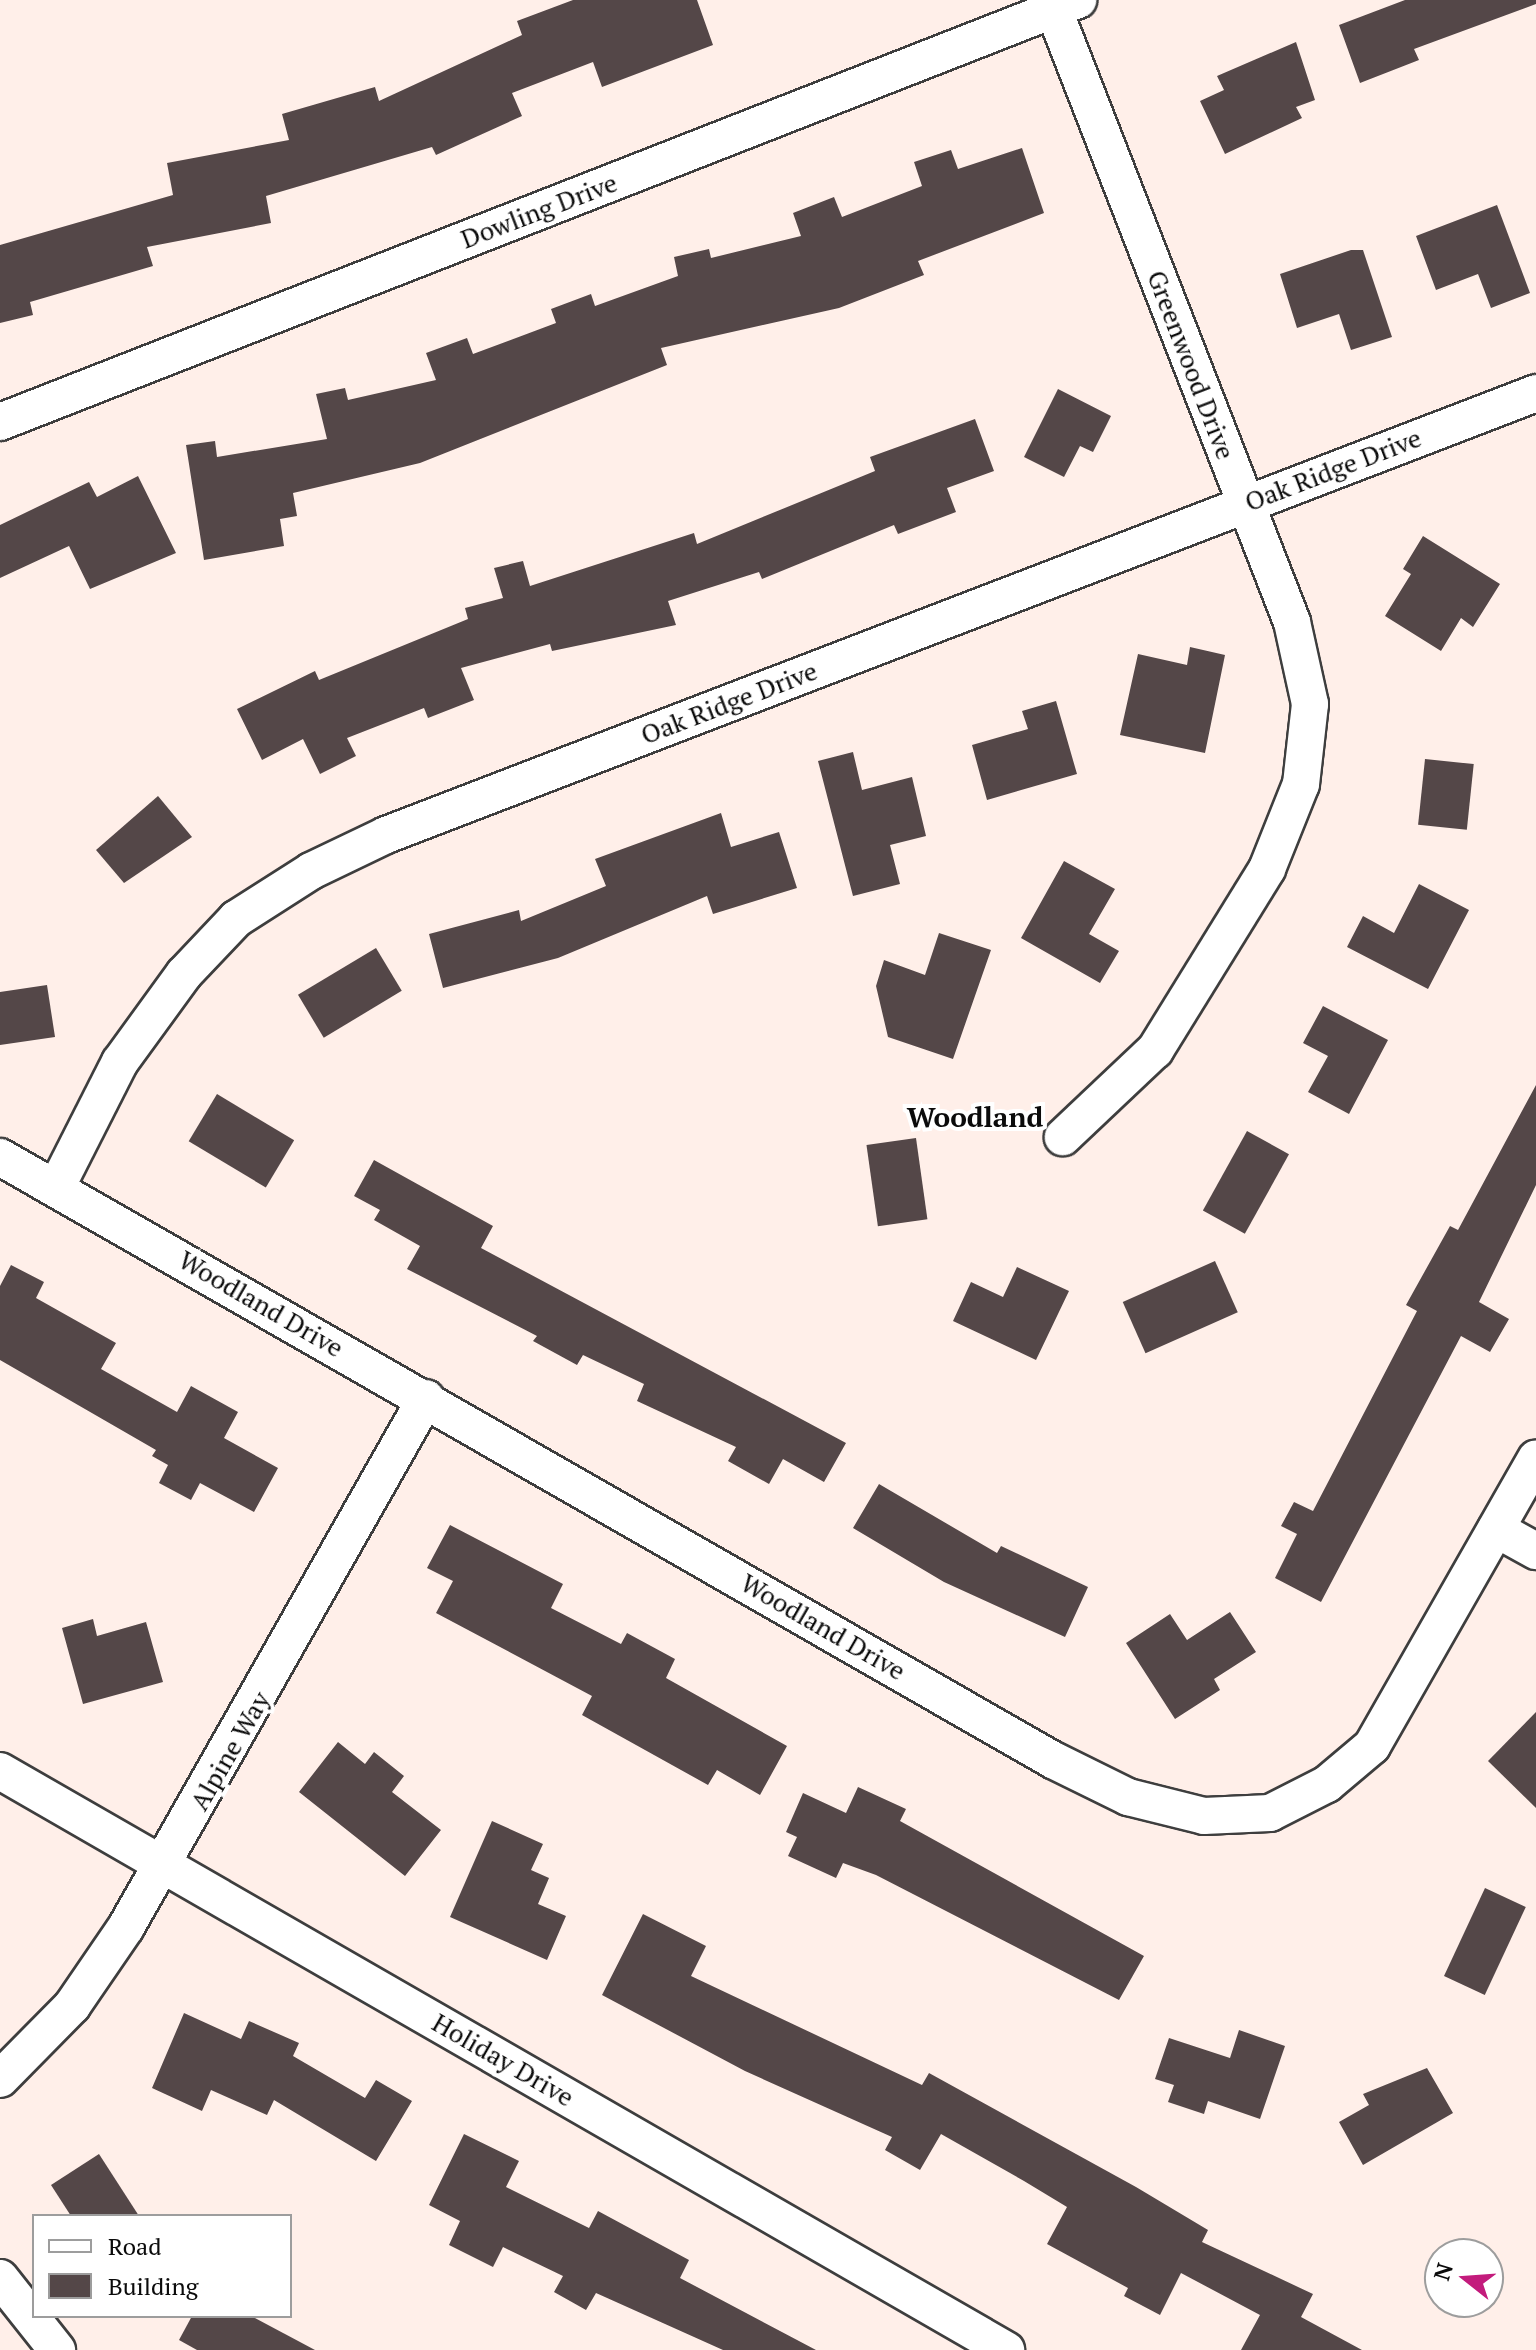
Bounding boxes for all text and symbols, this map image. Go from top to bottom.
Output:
street label: Dowling Drive [457,167,621,255]
street label: Greenwood Drive [1141,266,1241,464]
street label: Oak Ridge Drive [1241,422,1425,518]
street label: Oak Ridge Drive [637,655,821,751]
district label: Woodland [907,1100,1043,1134]
street label: Woodland Drive [173,1244,349,1364]
street label: Woodland Drive [735,1567,911,1687]
street label: Alpine Way [184,1686,276,1816]
street label: Holiday Drive [427,2007,579,2113]
legend [32,2214,292,2318]
text: Road [108,2230,162,2262]
north arrow [1424,2238,1504,2318]
text: N [1426,2259,1459,2284]
text: Building [108,2270,198,2302]

